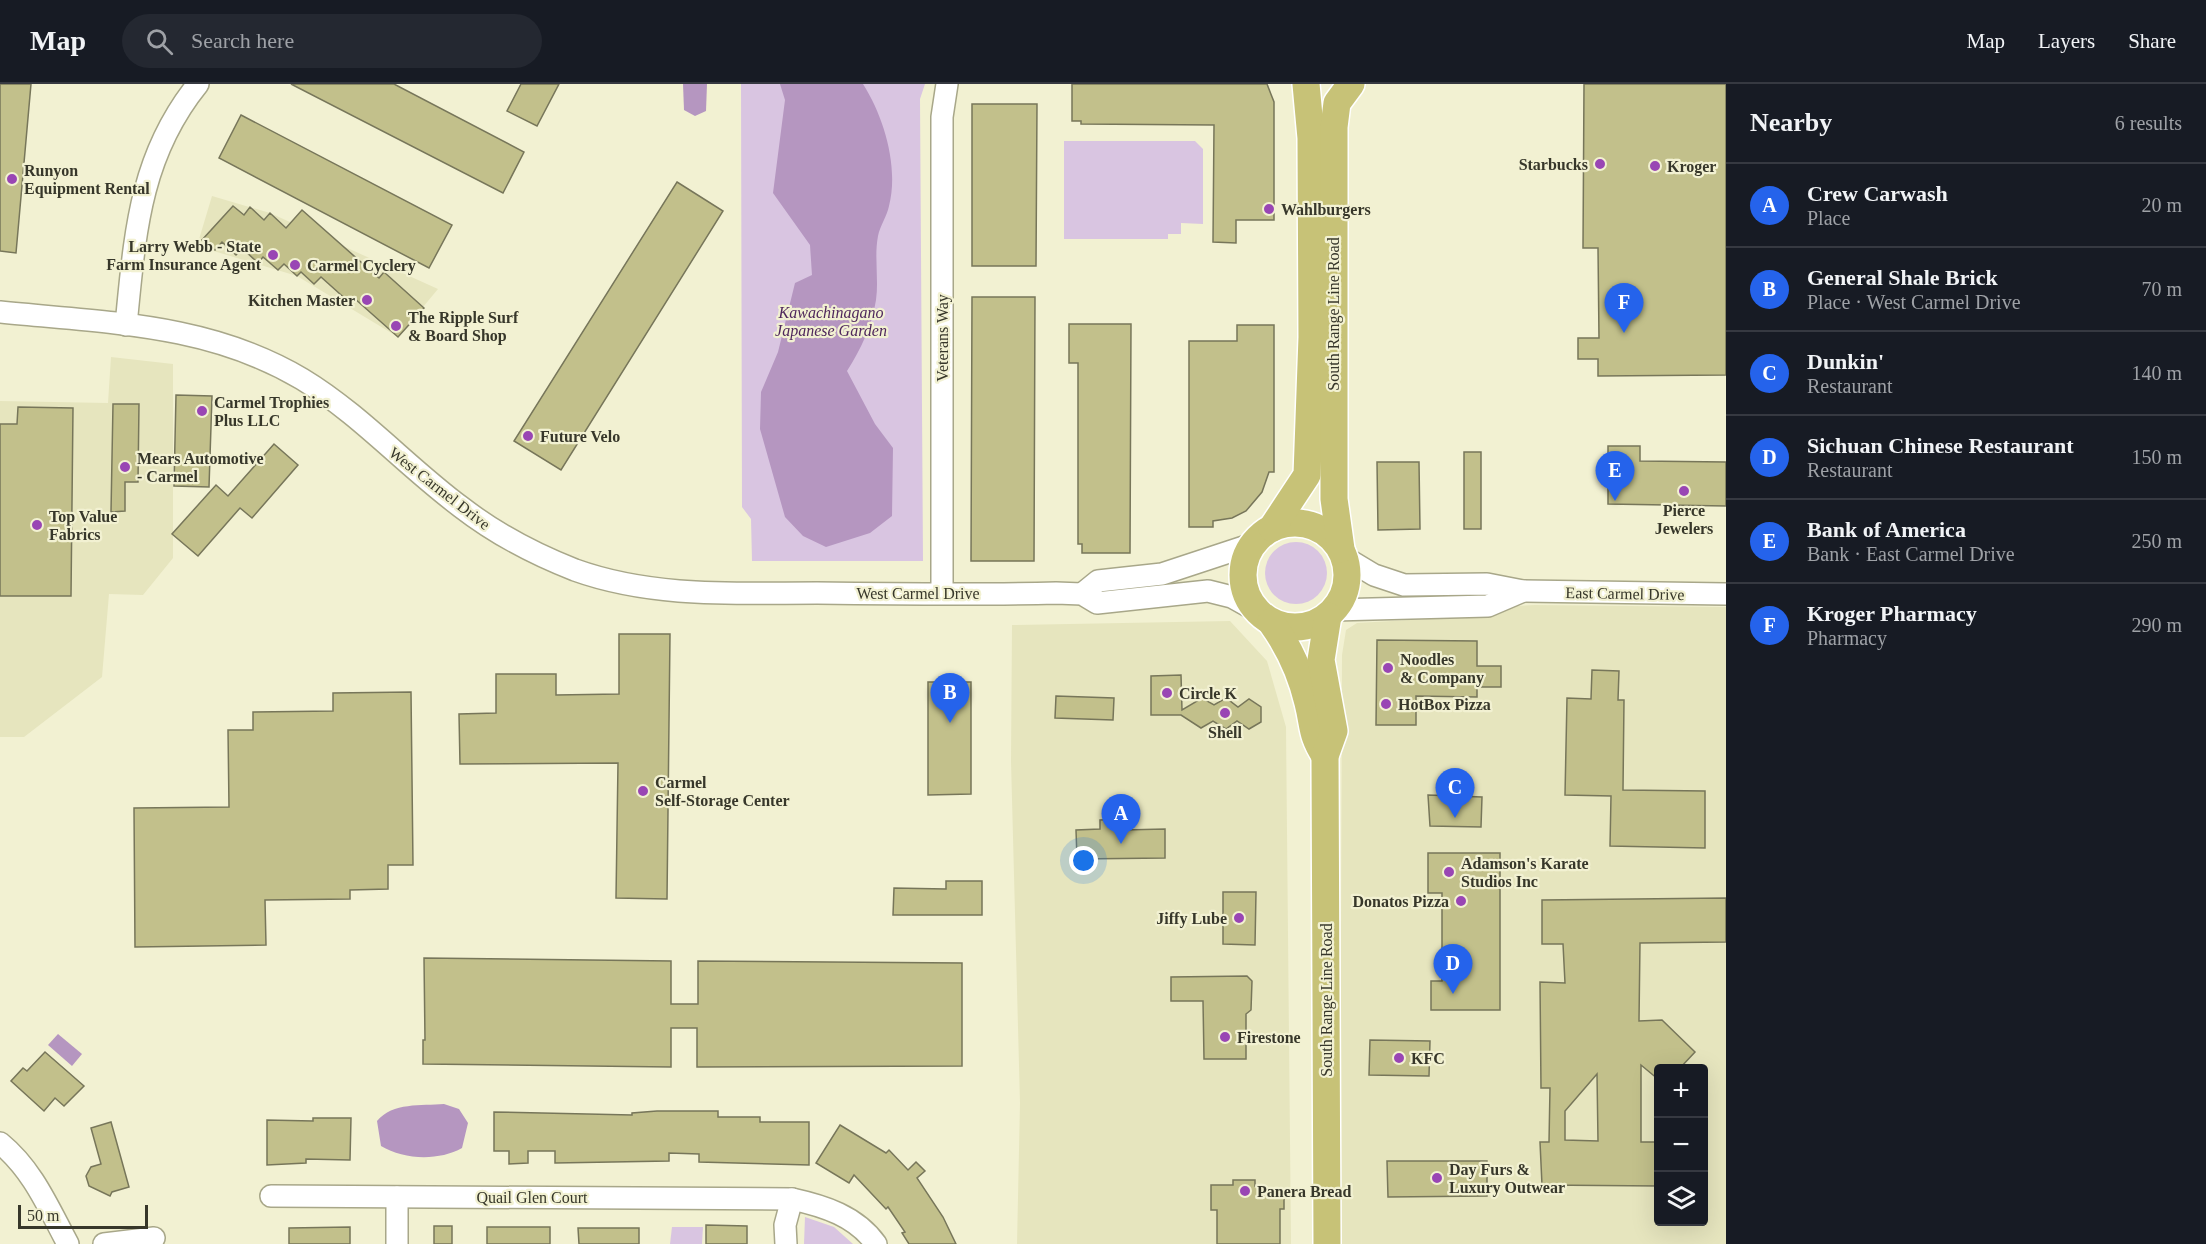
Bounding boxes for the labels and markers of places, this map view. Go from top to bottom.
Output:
place label: Starbucks [1519,156,1588,173]
marker: Starbucks [1593,157,1607,171]
place label: Kroger [1667,158,1716,176]
marker: Kroger [1648,159,1662,173]
place label: Runyon Equipment Rental [24,162,150,198]
marker: Runyon Equipment Rental [5,172,19,186]
place label: Wahlburgers [1281,201,1371,219]
marker: Wahlburgers [1262,202,1276,216]
place label: Larry Webb - State Farm Insurance Agent [106,238,262,274]
marker: Larry Webb - State Farm Insurance Agent [266,248,280,262]
place label: Carmel Cyclery [307,257,416,275]
marker: Carmel Cyclery [288,258,302,272]
pin: F [1604,284,1644,333]
place label: Kitchen Master [248,292,355,309]
marker: Kitchen Master [360,293,374,307]
place label: The Ripple Surf & Board Shop [408,309,519,345]
marker: The Ripple Surf & Board Shop [389,319,403,333]
place label: Carmel Trophies Plus LLC [214,394,329,429]
marker: Carmel Trophies Plus LLC [195,404,209,418]
place label: Future Velo [540,428,620,445]
marker: Future Velo [521,429,535,443]
place label: Mears Automotive - Carmel [137,450,264,485]
pin: E [1596,452,1634,501]
marker: Mears Automotive - Carmel [118,460,132,474]
marker: Pierce Jewelers [1677,484,1691,498]
place label: Pierce Jewelers [1655,502,1713,537]
place label: Top Value Fabrics [49,508,117,543]
marker: Top Value Fabrics [30,518,44,532]
place label: Noodles & Company [1400,651,1484,687]
marker: Noodles & Company [1381,661,1395,675]
pin: B [930,674,970,723]
place label: Circle K [1179,685,1237,702]
marker: Circle K [1160,686,1174,700]
place label: HotBox Pizza [1398,696,1491,713]
marker: HotBox Pizza [1379,697,1393,711]
marker: Shell [1218,706,1232,720]
place label: Shell [1208,724,1242,741]
pin: C [1436,768,1474,818]
place label: Carmel Self-Storage Center [655,774,790,810]
marker: Carmel Self-Storage Center [636,784,650,798]
pin: A [1102,794,1140,844]
place label: Adamson's Karate Studios Inc [1461,855,1589,890]
marker: Adamson's Karate Studios Inc [1442,865,1456,879]
place label: Donatos Pizza [1353,893,1449,910]
marker: Donatos Pizza [1454,894,1468,908]
place label: Jiffy Lube [1156,910,1227,928]
marker: Jiffy Lube [1232,911,1246,925]
pin: D [1434,944,1472,994]
place label: Firestone [1237,1029,1301,1046]
marker: Firestone [1218,1030,1232,1044]
place label: KFC [1411,1050,1445,1067]
marker: KFC [1392,1051,1406,1065]
place label: Day Furs & Luxury Outwear [1449,1161,1565,1197]
marker: Day Furs & Luxury Outwear [1430,1171,1444,1185]
place label: Panera Bread [1257,1183,1351,1200]
marker: Panera Bread [1238,1184,1252,1198]

